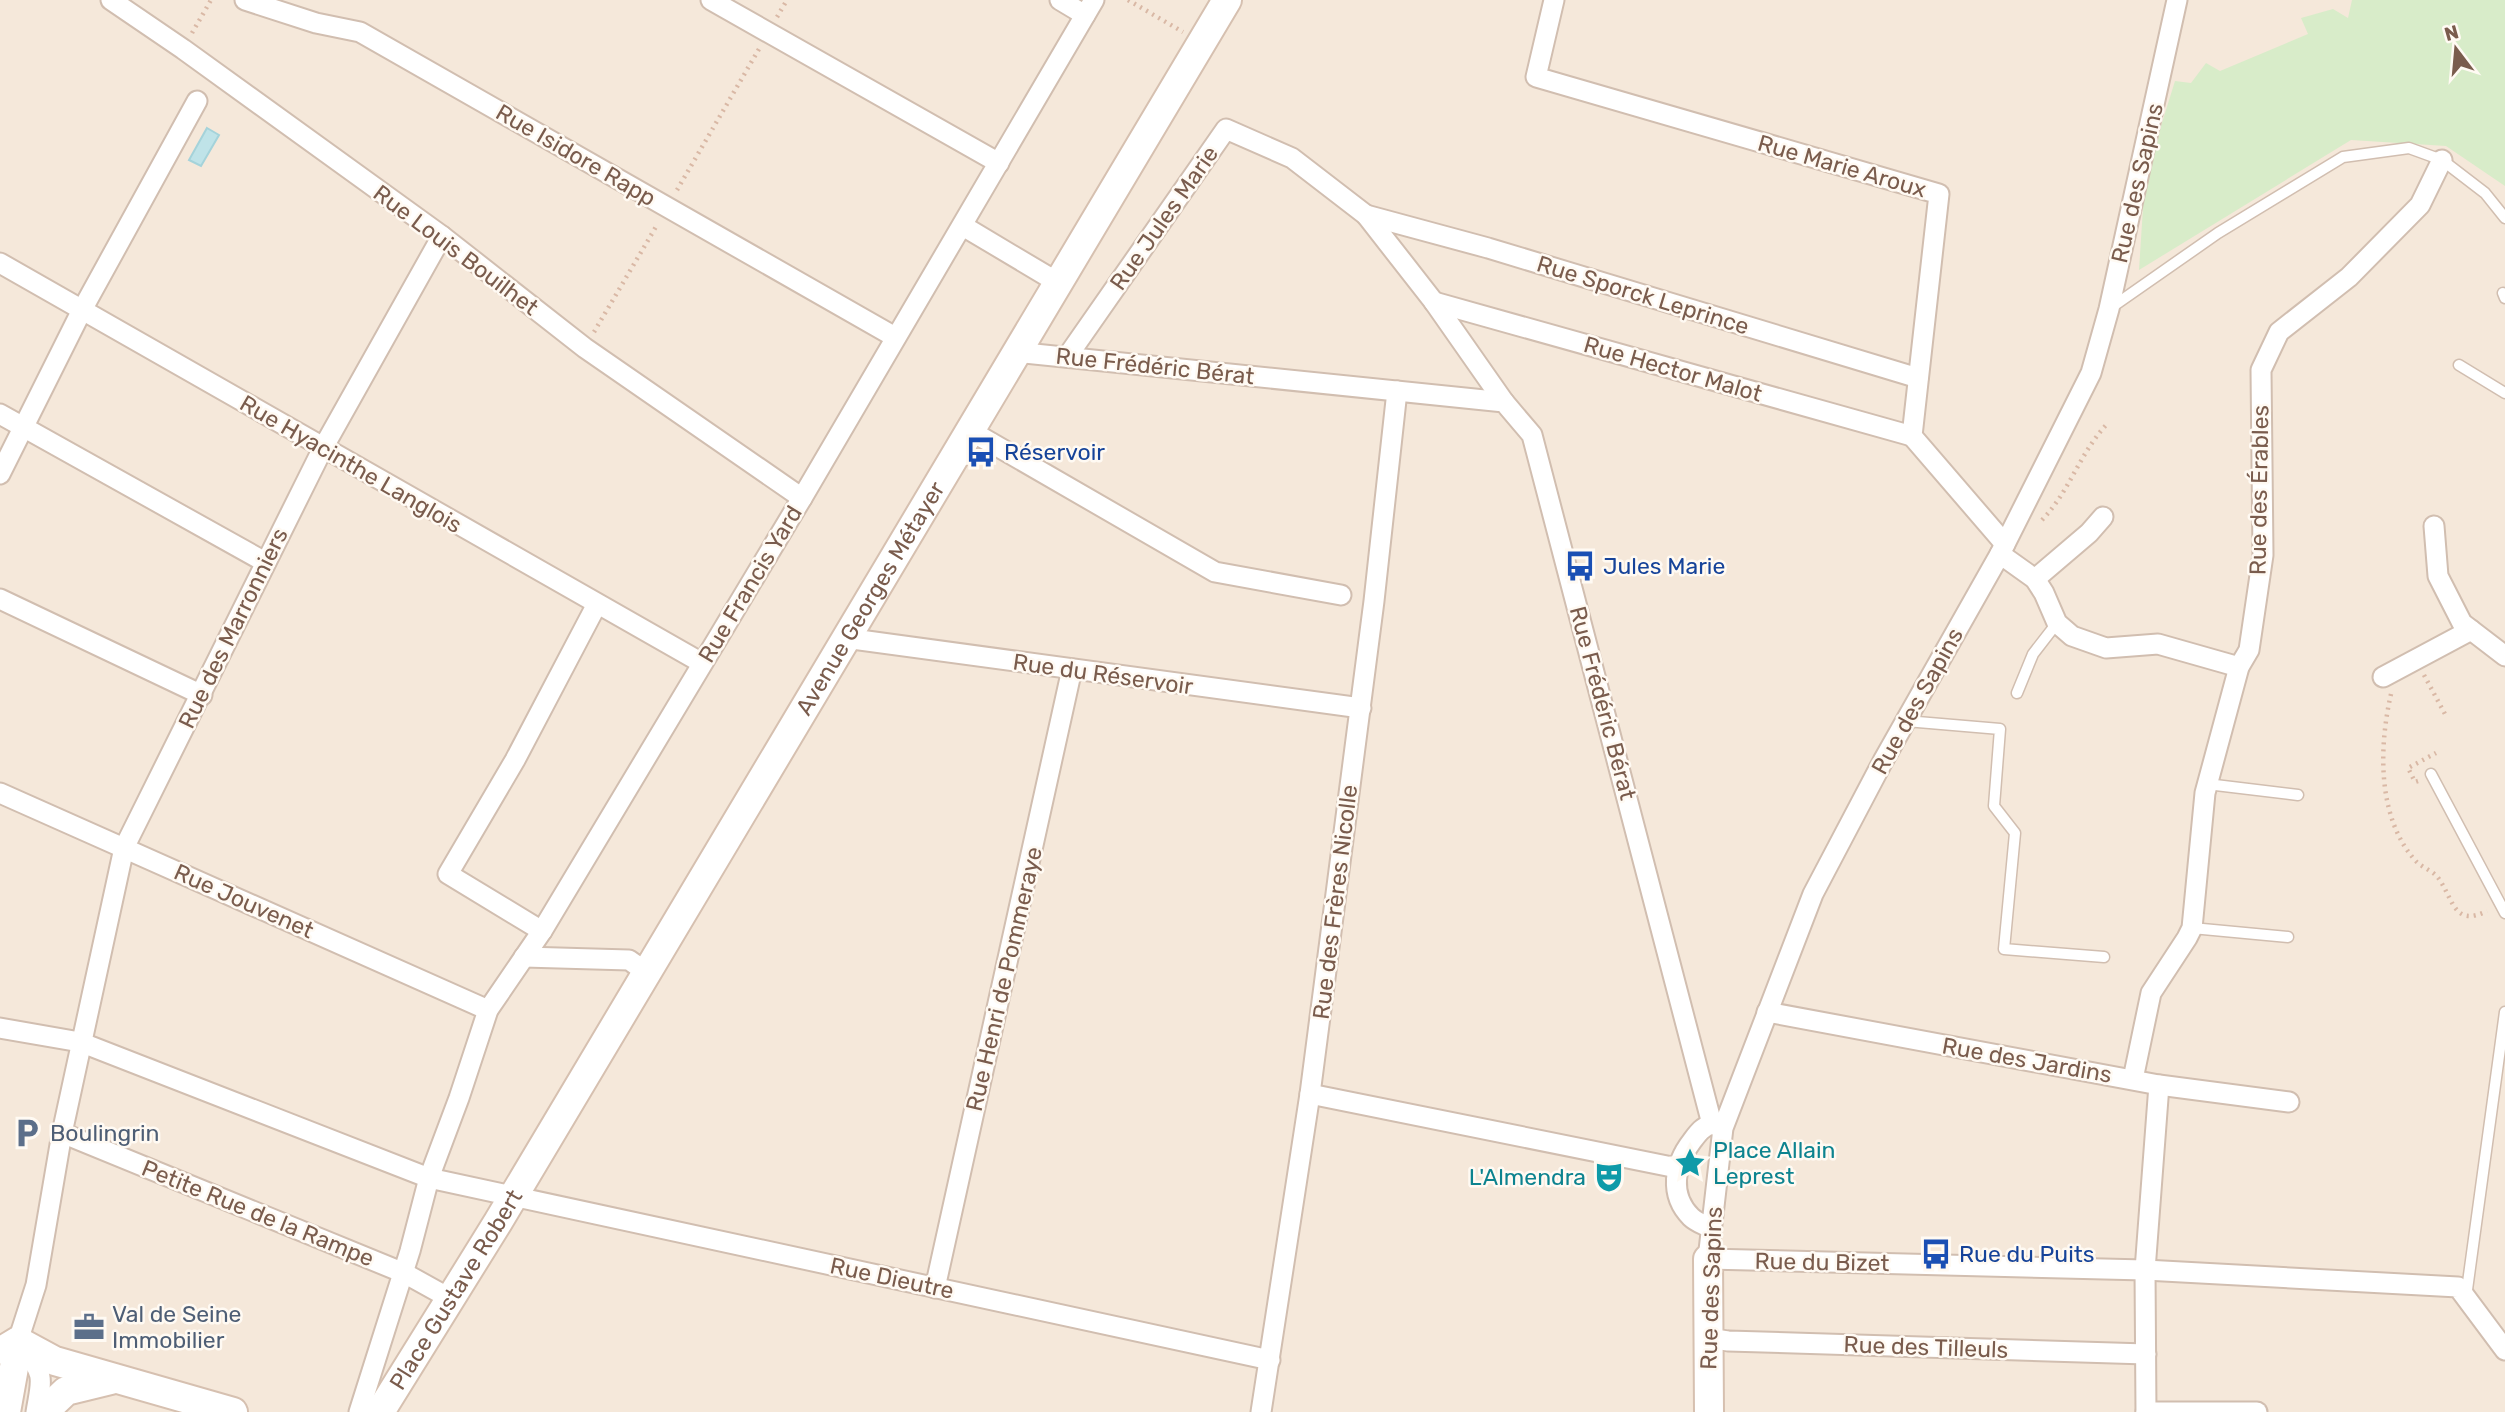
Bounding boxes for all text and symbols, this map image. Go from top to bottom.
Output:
north arrow [2421,14,2491,84]
text: N [2442,20,2461,46]
street label: Rue Isidore Rapp [491,98,661,212]
street label: Rue des Sapins [2105,100,2169,266]
street label: Rue Marie Aroux [1755,129,1929,203]
street label: Rue Jules Marie [1104,140,1224,296]
street label: Rue Louis Bouilhet [368,179,544,321]
street label: Rue Sporck Leprince [1534,249,1752,341]
street label: Rue Hector Malot [1581,330,1765,408]
street label: Rue Frédéric Bérat [1054,342,1256,390]
street label: Rue Hyacinthe Langlois [235,389,467,539]
street label: Rue des Érables [2244,405,2274,575]
bus stop icon: Réservoir [964,435,998,469]
place label: Réservoir [1004,438,1105,466]
street label: Avenue Georges Métayer [790,476,951,720]
street label: Rue Francis Yard [692,500,808,668]
street label: Rue des Marronniers [172,523,294,733]
bus stop icon: Jules Marie [1563,549,1597,583]
place label: Jules Marie [1603,552,1725,580]
street label: Rue Frédéric Bérat [1564,603,1642,803]
street label: Rue des Sapins [1865,623,1969,779]
street label: Rue du Réservoir [1011,648,1195,701]
street label: Rue des Frères Nicolle [1307,783,1363,1021]
street label: Rue Henri de Pommeraye [960,844,1048,1114]
street label: Rue Jouvenet [170,858,318,944]
street label: Rue des Jardins [1940,1031,2114,1089]
parking icon: Boulingrin [10,1116,44,1150]
place label: Boulingrin [50,1119,159,1147]
place label: Place Allain Leprest [1713,1136,1835,1190]
place icon: Place Allain Leprest [1673,1146,1707,1180]
street label: Petite Rue de la Rampe [138,1154,378,1272]
theatre icon: L'Almendra [1592,1160,1626,1194]
place label: L'Almendra [1469,1163,1586,1191]
street label: Place Gustave Robert [383,1184,528,1395]
street label: Rue des Sapins [1694,1206,1728,1370]
bus stop icon: Rue du Puits [1919,1237,1953,1271]
place label: Rue du Puits [1959,1240,2095,1268]
street label: Rue du Bizet [1754,1247,1890,1277]
street label: Rue Dieutre [827,1251,957,1305]
place label: Val de Seine Immobilier [112,1300,241,1354]
office icon: Val de Seine Immobilier [72,1310,106,1344]
street label: Rue des Tilleuls [1843,1330,2009,1364]

